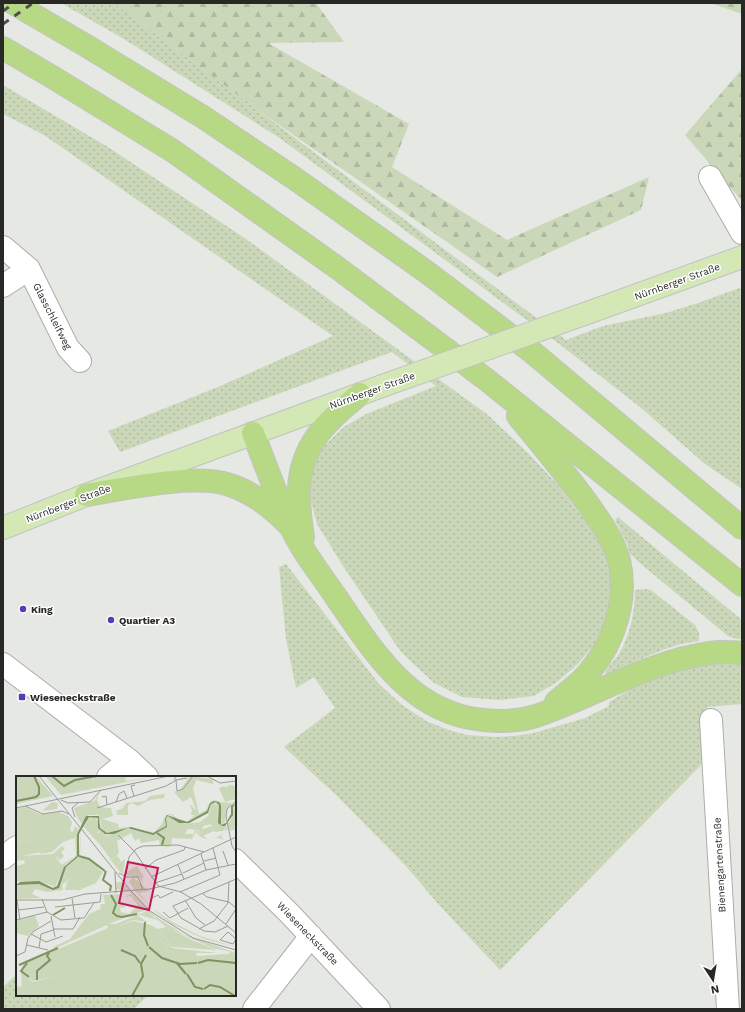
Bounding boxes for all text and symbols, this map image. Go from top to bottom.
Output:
street label: Nürnberger Straße [633,261,722,302]
street label: Glasschleifweg [31,281,74,352]
street label: Nürnberger Straße [328,370,417,411]
street label: Nürnberger Straße [24,482,112,525]
marker: King [18,604,28,614]
place label: King [31,604,53,615]
marker: Quartier A3 [106,615,116,625]
place label: Quartier A3 [119,615,175,626]
marker: Wieseneckstraße [17,692,27,702]
place label: Wieseneckstraße [30,692,116,703]
inset map [16,776,236,996]
street label: Bienengartenstraße [712,817,727,913]
street label: Wieseneckstraße [275,900,341,967]
north arrow [693,960,733,1000]
text: N [710,982,720,996]

